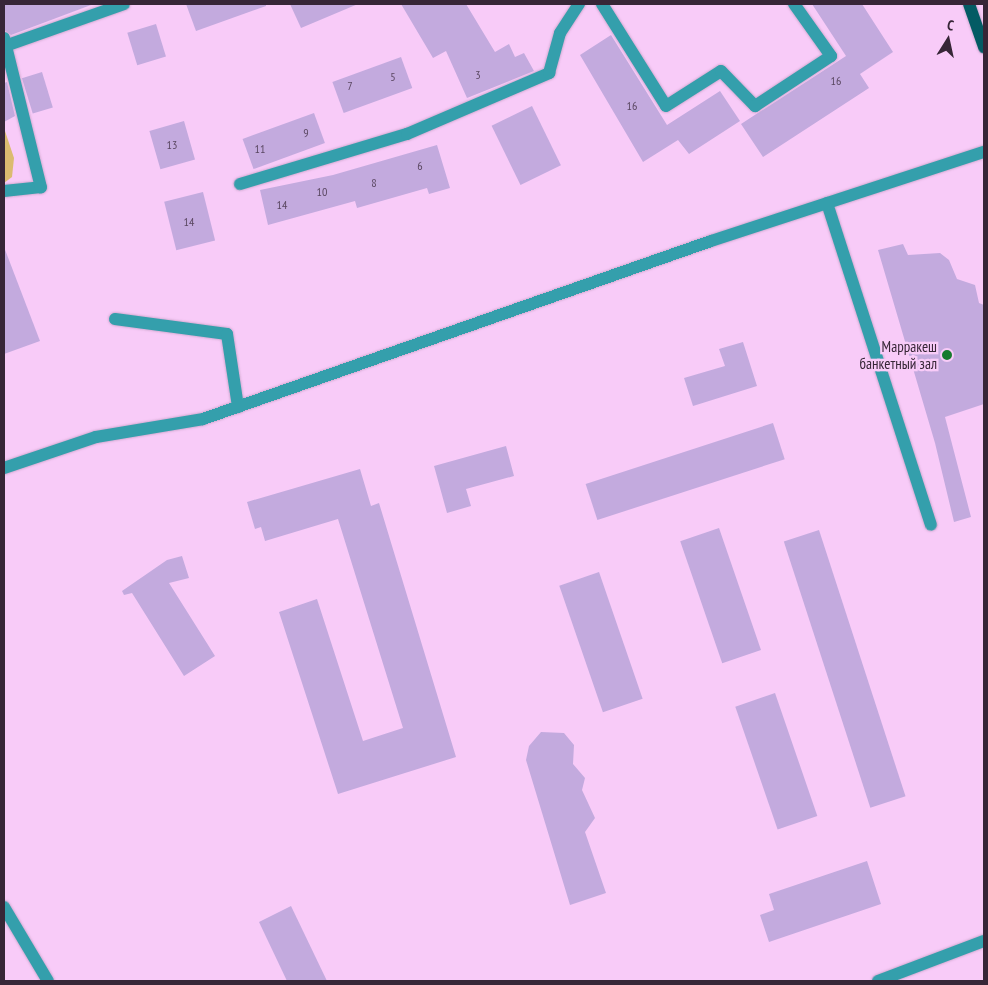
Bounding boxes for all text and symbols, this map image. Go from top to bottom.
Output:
north arrow [923,15,973,65]
text: С [946,16,955,35]
house number: 3 [475,68,481,82]
house number: 5 [390,70,396,84]
house number: 16 [831,74,841,88]
house number: 7 [347,79,353,93]
house number: 16 [627,99,637,113]
house number: 9 [303,126,309,140]
house number: 13 [167,138,177,152]
house number: 11 [255,142,265,156]
house number: 6 [417,159,423,173]
house number: 8 [371,176,377,190]
house number: 10 [317,185,327,199]
house number: 14 [277,198,287,212]
house number: 14 [184,215,194,229]
place label: Марракеш банкетный зал [860,337,937,372]
marker: Марракеш банкетный зал [941,349,953,361]

